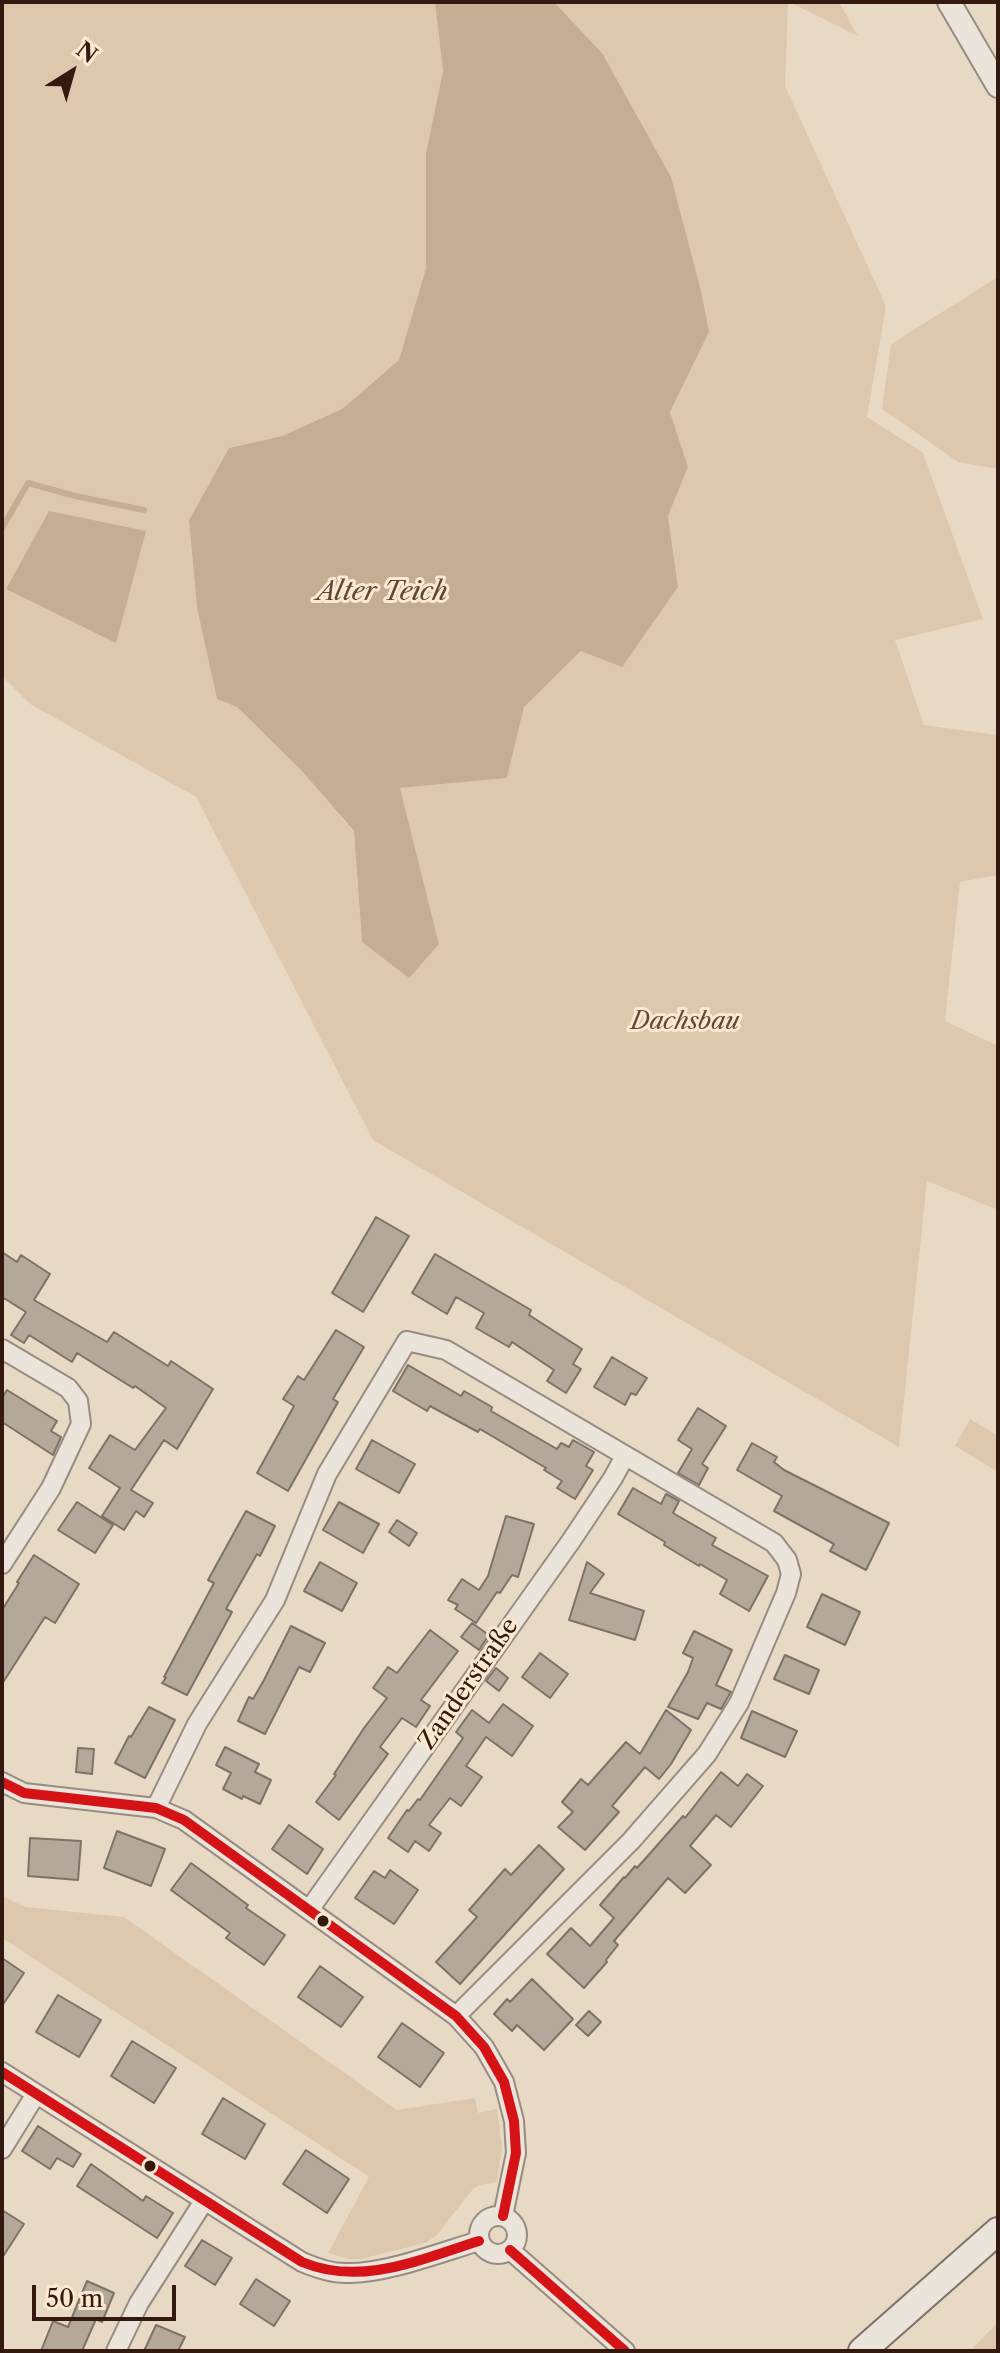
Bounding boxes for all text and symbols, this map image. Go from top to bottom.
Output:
north arrow [32,32,112,112]
text: N [71,36,103,69]
water label: Alter Teich [317,576,447,608]
park label: Dachsbau [631,1008,739,1036]
street label: Zanderstraße [413,1613,525,1755]
unlabelled marker [315,1913,331,1929]
unlabelled marker [142,2158,158,2174]
scale bar [36,2269,180,2319]
text: 50 m [46,2284,103,2313]

